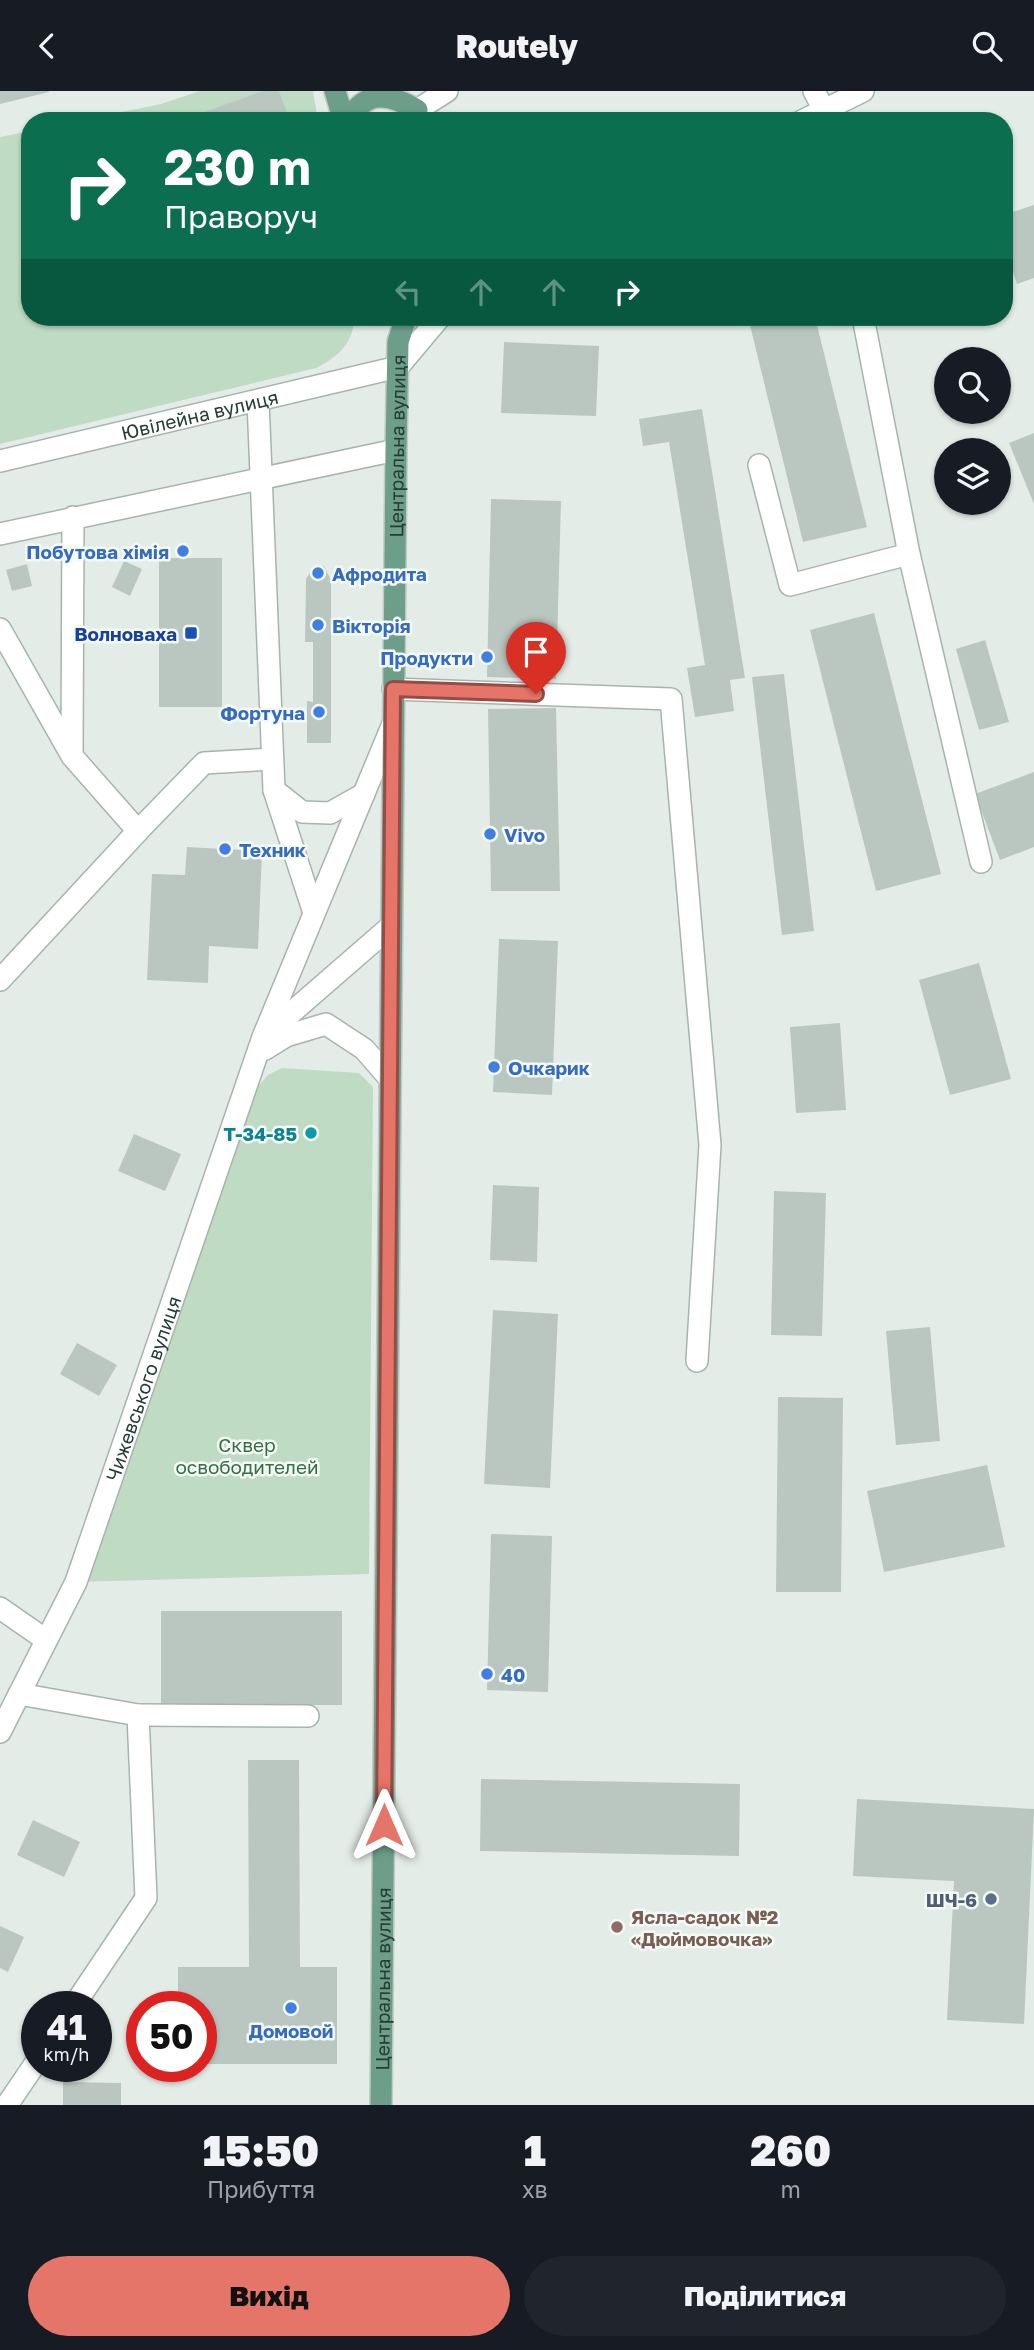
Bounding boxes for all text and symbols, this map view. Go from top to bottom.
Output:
icon: back [28,27,66,65]
text: Routely [456,27,578,65]
icon: search [968,27,1006,65]
text: 230 m [164,137,311,196]
icon: right [49,140,140,231]
text: Праворуч [164,197,318,235]
icon: left [389,273,427,311]
icon: ahead [462,273,500,311]
icon: ahead [535,273,573,311]
icon: right [608,273,646,311]
map controls [934,347,1011,515]
button: search [934,347,1011,424]
street label: Центральна вулиця [384,354,409,538]
street label: Ювілейна вулиця [119,384,280,444]
button: layers [934,438,1011,515]
place label: Побутова хімія [26,540,169,563]
marker: Побутова хімія [175,543,191,559]
place label: Афродита [332,562,427,585]
marker: Афродита [310,565,326,581]
place label: Вікторія [332,614,411,637]
marker: Вікторія [310,617,326,633]
place label: Волноваха [74,622,177,645]
pin [506,622,566,694]
marker: Волноваха [183,625,199,641]
icon: arrive [517,633,555,671]
place label: Продукти [380,646,473,669]
marker: Продукти [479,649,495,665]
place label: Фортуна [220,701,305,724]
marker: Фортуна [311,704,327,720]
place label: Vivo [504,823,545,846]
marker: Vivo [482,826,498,842]
place label: Техник [239,838,306,861]
marker: Техник [217,841,233,857]
place label: Очкарик [508,1056,590,1079]
marker: Очкарик [486,1059,502,1075]
place label: Т-34-85 [223,1122,297,1145]
marker: Т-34-85 [303,1125,319,1141]
street label: Чижевського вулиця [100,1293,185,1484]
park label: Сквер освободителей [175,1433,319,1478]
place label: 40 [501,1663,525,1686]
marker: 40 [479,1666,495,1682]
position arrow [347,1788,421,1862]
street label: Центральна вулиця [370,1887,394,2071]
place label: ШЧ-6 [926,1888,977,1911]
marker: ШЧ-6 [983,1891,999,1907]
place label: Ясла-садок №2 «Дюймовочка» [631,1905,778,1950]
marker: Ясла-садок №2 «Дюймовочка» [609,1919,625,1935]
speed limit sign: 50 [126,1991,217,2082]
marker: Домовой [283,2000,299,2016]
text: 41 [47,2006,86,2048]
place label: Домовой [249,2019,333,2042]
text: km/h [44,2043,89,2065]
text: 15:50 [203,2125,319,2175]
text: 1 [524,2125,546,2175]
text: 260 [750,2125,831,2175]
text: Прибуття [207,2175,315,2203]
text: хв [522,2175,548,2203]
text: m [781,2175,801,2203]
button: Вихід [28,2256,510,2336]
button: Поділитися [524,2256,1006,2336]

